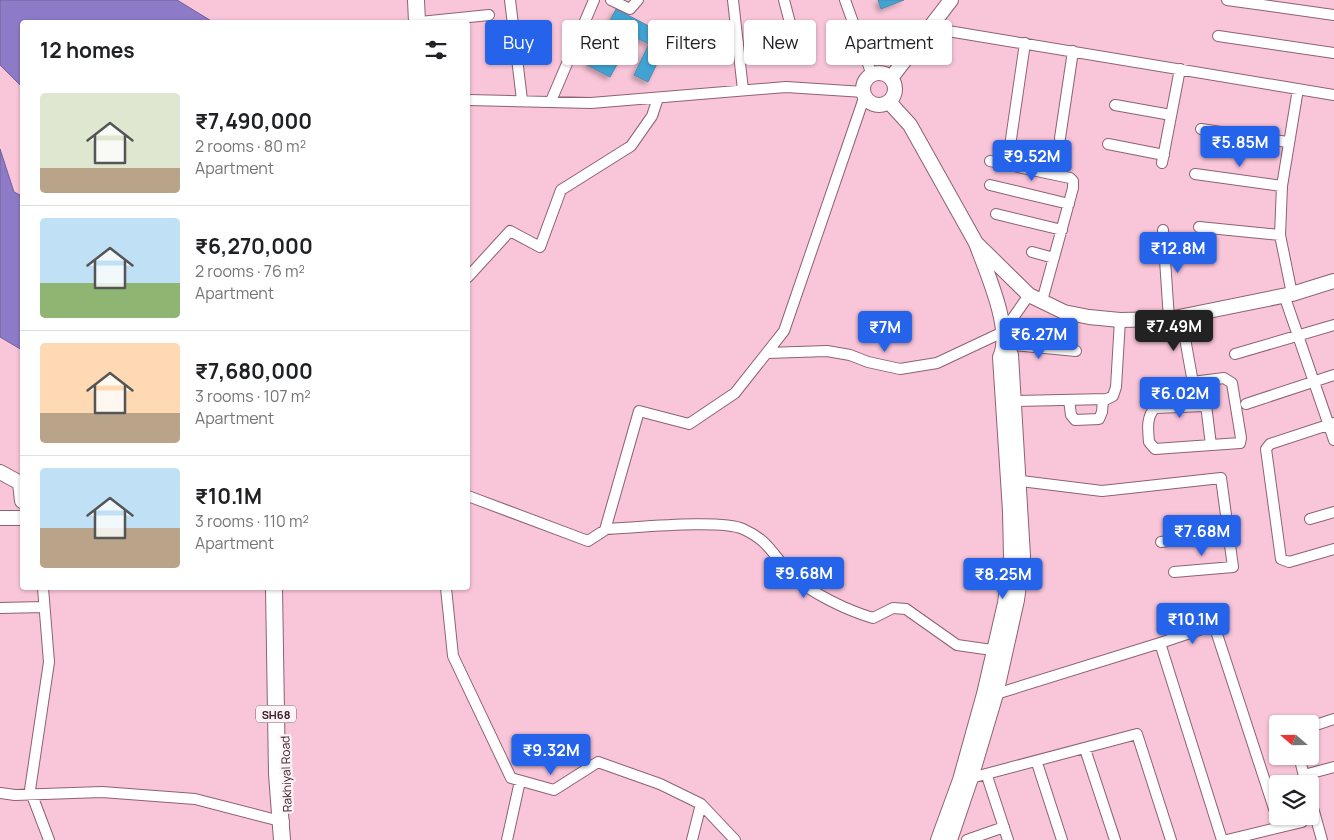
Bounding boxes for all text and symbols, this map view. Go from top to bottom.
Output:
chip: Buy [485,20,552,65]
chip: Rent [562,20,638,65]
chip: Filters [648,20,734,65]
chip: New [744,20,816,65]
chip: Apartment [826,20,952,65]
text: 12 homes [40,36,135,64]
icon: filters [422,36,450,64]
text: ₹7,490,000 [195,107,312,135]
icon: home [80,113,140,173]
pin: ₹5.85M [1199,126,1281,168]
text: ₹5.85M [1212,131,1268,153]
text: 2 rooms · 80 m² [195,135,306,157]
pin: ₹9.52M [991,140,1073,182]
text: ₹9.52M [1004,145,1060,167]
text: Apartment [195,157,274,179]
text: ₹6,270,000 [195,232,313,260]
pin: ₹12.8M [1137,232,1219,274]
text: ₹12.8M [1151,237,1205,259]
icon: home [80,238,140,298]
text: 2 rooms · 76 m² [195,260,305,282]
text: Apartment [195,282,274,304]
pin: ₹7M [861,310,909,353]
pin: ₹7.49M [1133,310,1215,352]
text: ₹7.49M [1146,315,1202,337]
text: ₹7M [869,316,901,338]
pin: ₹6.27M [998,318,1080,360]
text: ₹6.27M [1011,323,1067,345]
text: ₹7,680,000 [195,357,313,385]
icon: home [80,363,140,423]
pin: ₹6.02M [1139,376,1221,419]
text: ₹6.02M [1151,382,1209,404]
text: 3 rooms · 107 m² [195,385,311,407]
text: Apartment [195,407,274,429]
text: ₹10.1M [195,482,262,510]
icon: home [80,488,140,548]
text: 3 rooms · 110 m² [195,510,309,532]
pin: ₹7.68M [1161,514,1243,557]
text: ₹7.68M [1174,520,1230,542]
text: Apartment [195,532,274,554]
pin: ₹9.68M [763,556,845,599]
pin: ₹8.25M [962,558,1044,600]
text: ₹9.68M [775,562,833,584]
text: ₹8.25M [974,563,1032,585]
pin: ₹10.1M [1152,602,1234,645]
text: ₹10.1M [1167,608,1219,630]
road number: SH68 [256,706,296,722]
north arrow [1269,715,1319,765]
map controls [1269,715,1319,825]
pin: ₹9.32M [510,734,592,776]
street label: Rakhiyal Road [276,735,296,813]
text: ₹9.32M [522,739,580,761]
button: layers [1269,775,1319,825]

